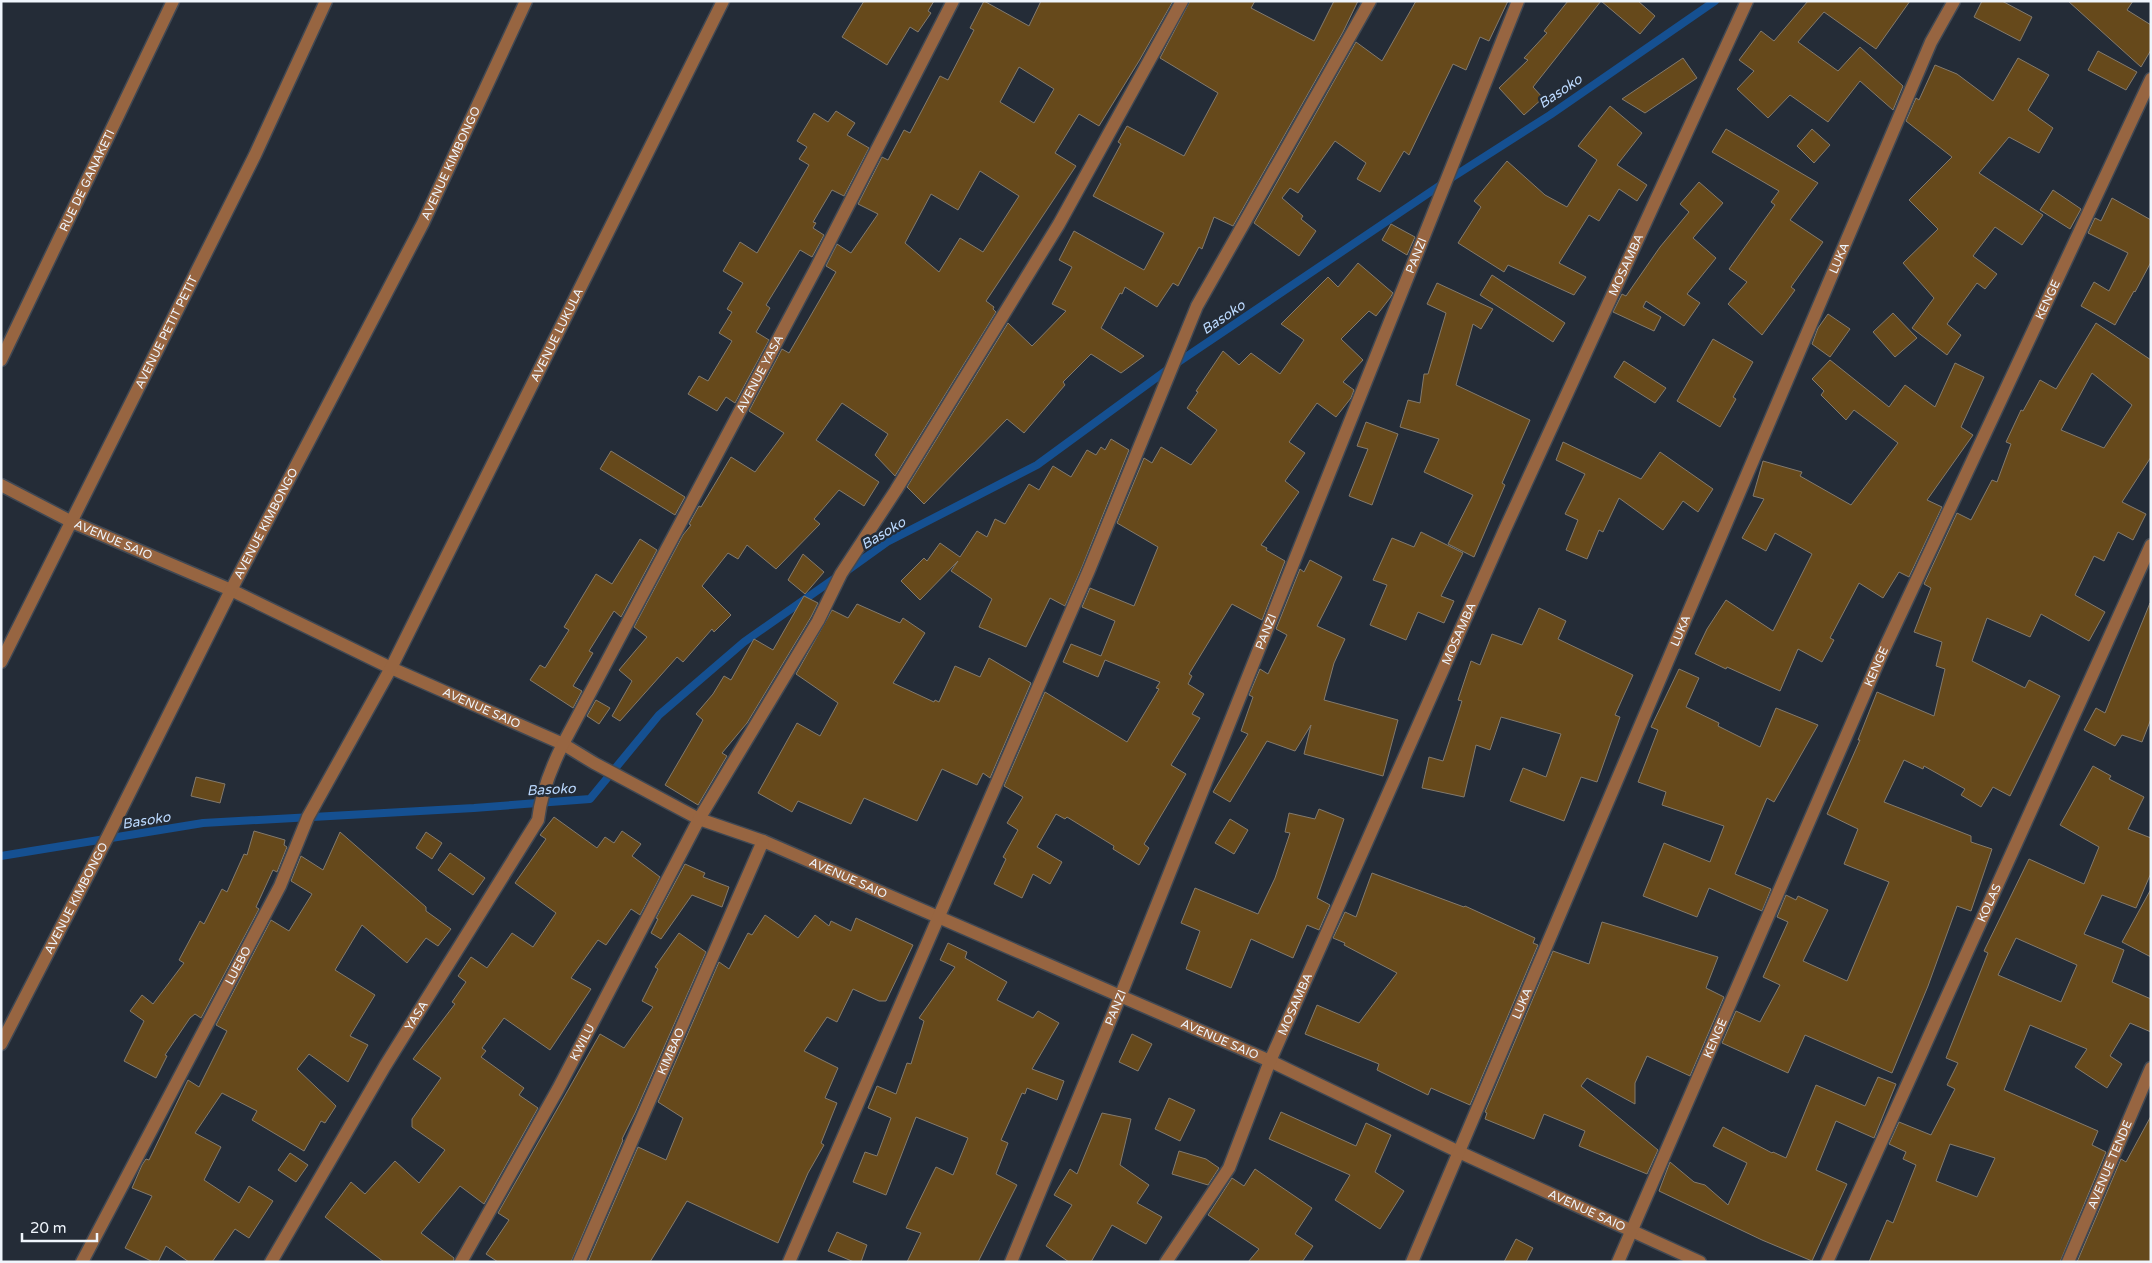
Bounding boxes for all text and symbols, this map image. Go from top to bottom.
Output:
water label: Basoko [1535,70,1586,112]
street label: AVENUE KIMBONGO [418,104,483,222]
street label: RUE DE GANAKETI [57,127,117,234]
street label: MOSAMBA [1606,232,1646,298]
street label: PANZI [1403,236,1430,275]
street label: LUKA [1826,240,1852,276]
street label: AVENUE PETIT PETIT [132,273,201,391]
street label: KENGE [2032,277,2063,322]
street label: AVENUE LUKULA [528,286,586,384]
water label: Basoko [1198,296,1249,338]
street label: AVENUE YASA [733,332,786,415]
street label: AVENUE KIMBONGO [231,465,301,581]
water label: Basoko [858,513,910,553]
street label: AVENUE SAIO [72,517,155,563]
street label: MOSAMBA [1439,600,1479,667]
street label: PANZI [1253,612,1279,652]
street label: LUKA [1668,613,1693,648]
street label: KENGE [1861,644,1891,689]
street label: AVENUE SAIO [441,685,523,731]
water label: Basoko [526,780,577,799]
water label: Basoko [121,808,173,833]
street label: AVENUE KIMBONGO [42,840,111,956]
street label: AVENUE SAIO [807,855,890,901]
street label: KOLAS [1975,882,2004,924]
street label: LUEBO [222,944,254,987]
street label: MOSAMBA [1275,971,1315,1037]
street label: LUKA [1509,986,1535,1021]
street label: PANZI [1102,988,1129,1028]
street label: YASA [402,998,431,1033]
street label: AVENUE SAIO [1179,1016,1261,1062]
street label: KENGE [1700,1016,1730,1060]
street label: KWILU [567,1022,598,1063]
street label: KIMBAO [655,1025,688,1077]
street label: AVENUE TENDE [2085,1118,2135,1211]
street label: AVENUE SAIO [1546,1187,1628,1234]
scale bar [22,1210,98,1242]
text: 20 m [30,1219,67,1237]

